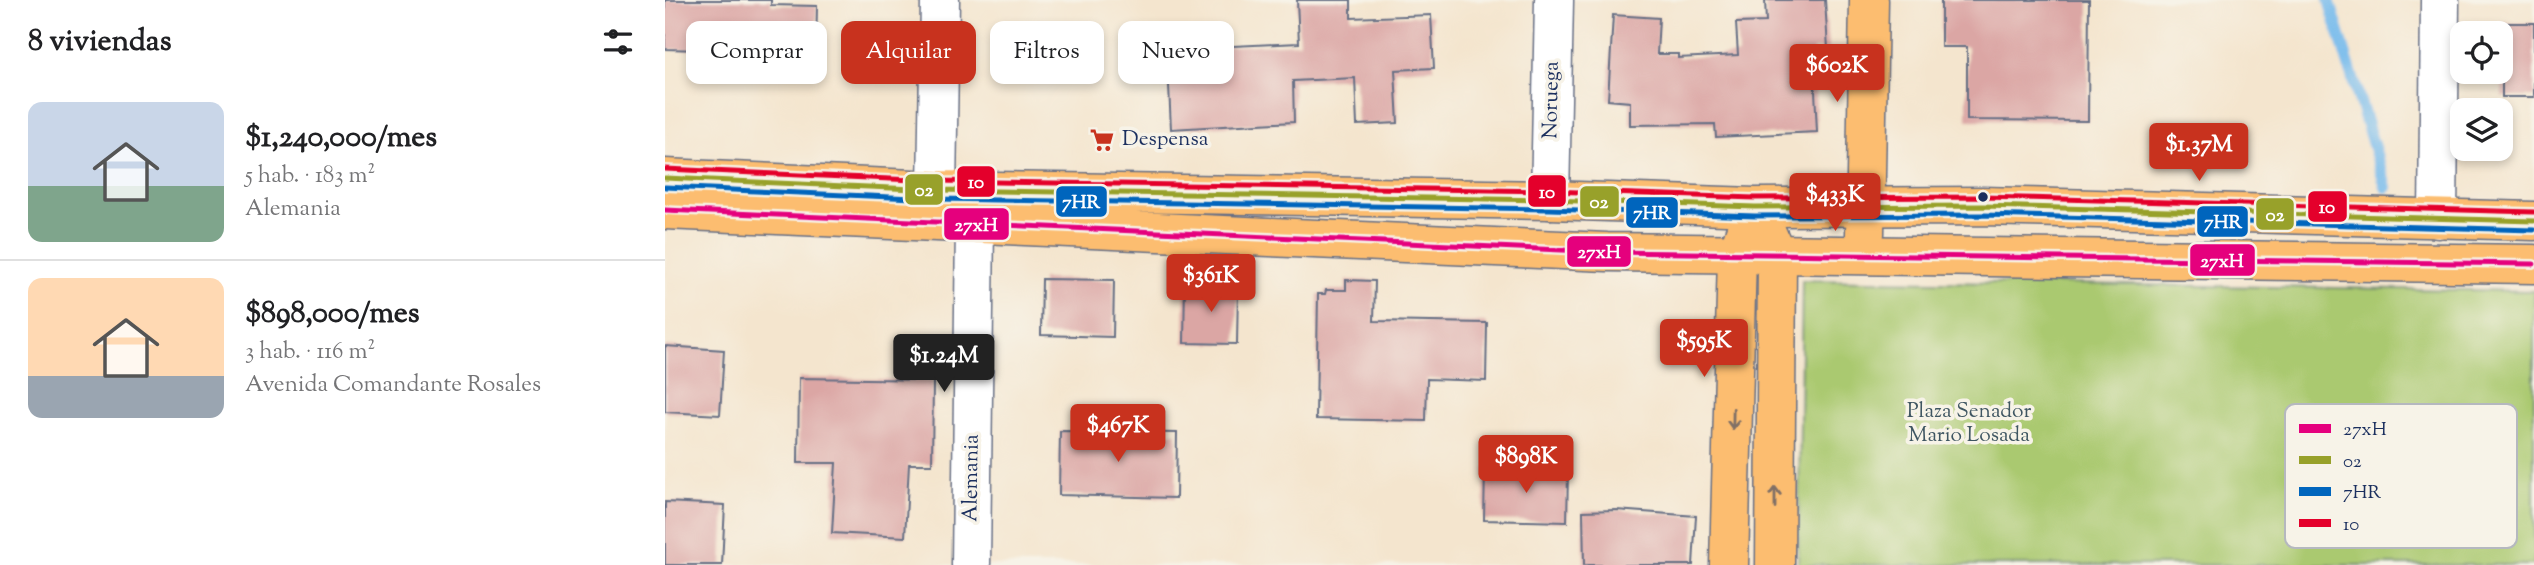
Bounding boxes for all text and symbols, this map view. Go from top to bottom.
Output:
text: 8 viviendas [28,21,172,64]
chip: Comprar [686,21,827,84]
chip: Alquilar [841,21,976,84]
chip: Filtros [990,21,1104,84]
chip: Nuevo [1118,21,1234,84]
map controls [2450,21,2513,161]
button: locate [2450,21,2513,84]
icon: filters [599,23,637,61]
pin: $602K [1788,44,1886,104]
text: $602K [1805,50,1869,83]
street label: Noruega [1536,61,1568,139]
button: layers [2450,98,2513,161]
text: $1,240,000/mes [245,117,437,160]
pin: $1.37M [2142,124,2256,183]
place label: Despensa [1122,125,1209,155]
supermarket icon: Despensa [1088,126,1116,154]
text: $1.37M [2165,129,2233,162]
icon: home [84,130,168,214]
text: 5 hab. · 183 m² [245,160,375,193]
line badge: 10 [956,165,996,198]
text: 10 [968,170,984,197]
line badge: 02 [904,173,944,206]
line badge: 10 [1527,174,1567,208]
pin: $433K [1786,174,1884,233]
text: 02 [915,178,933,205]
text: $433K [1805,179,1865,212]
text: 10 [1539,180,1555,207]
line badge: 7HR [1055,185,1108,218]
line badge: 02 [1579,185,1620,218]
text: 7HR [1062,190,1100,217]
text: 02 [1590,190,1608,217]
unlabelled marker [1976,190,1990,204]
line badge: 10 [2307,190,2348,223]
text: Alemania [245,193,341,226]
text: 10 [2319,195,2335,222]
line badge: 7HR [1625,196,1679,229]
line badge: 02 [2255,197,2295,231]
text: 7HR [1633,201,1671,228]
text: 02 [2266,203,2284,230]
line badge: 7HR [2196,205,2249,238]
line badge: 27xH [943,207,1010,241]
text: 7HR [2204,210,2242,237]
text: 27xH [954,213,999,240]
line badge: 27xH [1566,235,1632,268]
text: 27xH [1577,240,1622,267]
line badge: 27xH [2189,243,2256,277]
text: 27xH [2200,249,2245,276]
pin: $361K [1162,254,1260,314]
text: $361K [1182,260,1240,293]
text: $898,000/mes [245,293,420,336]
icon: home [84,306,168,390]
pin: $595K [1655,320,1753,379]
text: $595K [1676,325,1732,358]
pin: $1.24M [887,334,1001,394]
text: 3 hab. · 116 m² [245,336,375,369]
text: $1.24M [909,340,979,373]
text: Avenida Comandante Rosales [245,369,541,402]
park label: Plaza Senador Mario Losada [1907,397,2031,451]
legend [2285,404,2517,548]
pin: $467K [1069,405,1167,464]
one-way arrow [1726,407,1739,430]
text: $467K [1086,410,1150,443]
text: 27xH [2343,417,2387,444]
street label: Alemania [956,434,988,522]
pin: $898K [1477,435,1575,495]
text: $898K [1494,441,1558,474]
text: 02 [2343,449,2362,476]
text: 7HR [2343,480,2382,507]
one-way arrow [1768,486,1782,509]
text: 10 [2343,512,2359,539]

